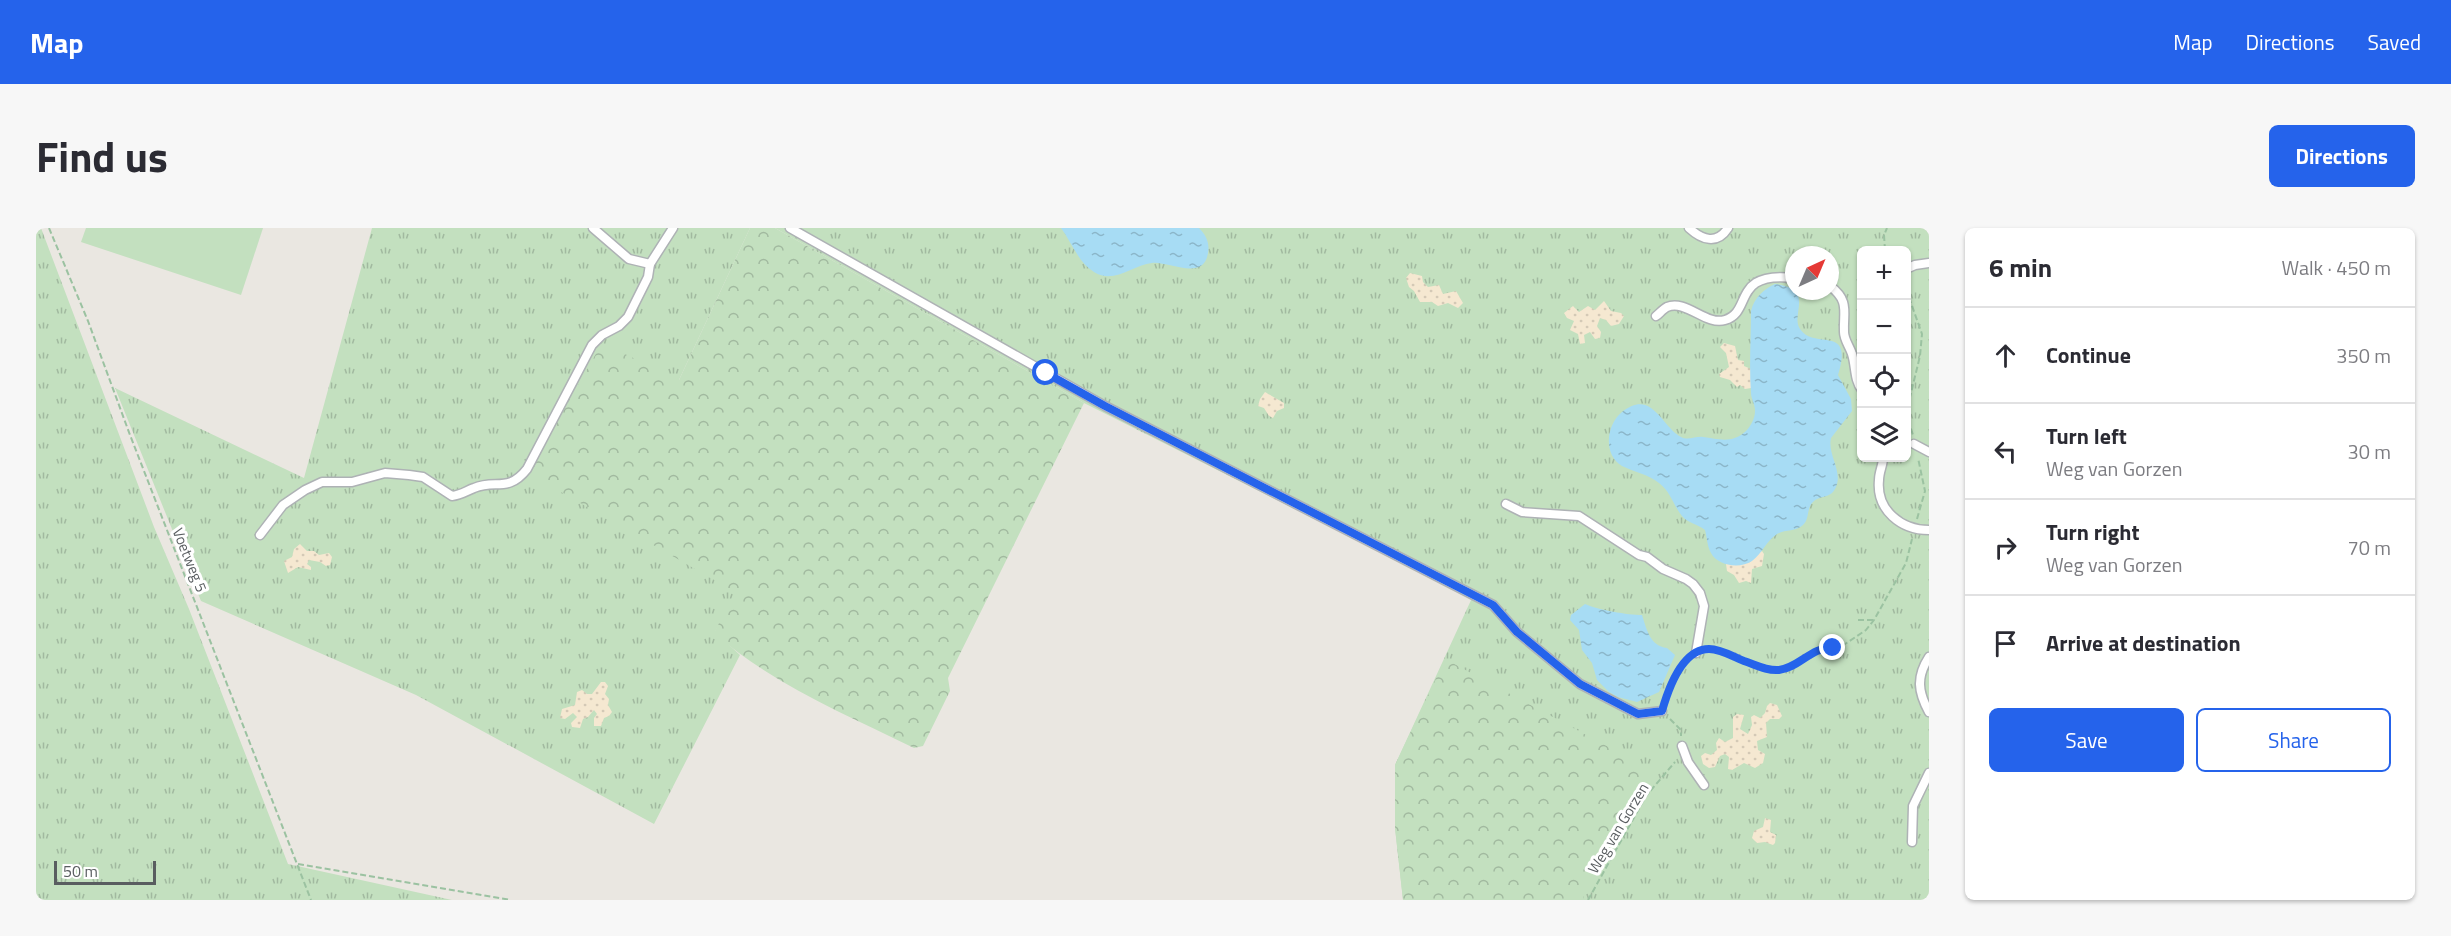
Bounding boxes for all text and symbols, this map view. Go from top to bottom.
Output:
text: Map [30,21,84,64]
text: Map [2173,26,2213,58]
text: Directions [2246,26,2335,58]
text: Saved [2368,26,2421,58]
text: Find us [36,124,168,188]
button: Directions [2269,125,2415,187]
north arrow [1785,246,1839,300]
map controls [1857,246,1911,462]
button: + [1857,246,1911,300]
text: 6 min [1989,248,2052,287]
text: Walk · 450 m [2282,252,2391,283]
button: − [1857,300,1911,354]
text: Continue [2046,338,2131,372]
icon: ahead [1989,339,2022,372]
text: 350 m [2336,340,2391,371]
button: locate [1857,354,1911,408]
route start [1032,359,1058,385]
button: layers [1857,408,1911,462]
text: Turn left [2046,419,2127,453]
icon: left [1989,435,2022,468]
text: 30 m [2347,436,2391,467]
text: Weg van Gorzen [2046,453,2182,484]
text: Turn right [2046,515,2140,549]
street label: Voetweg 5 [167,524,213,596]
icon: right [1989,531,2022,564]
text: 70 m [2347,532,2391,563]
text: Weg van Gorzen [2046,549,2182,580]
text: Arrive at destination [2046,626,2241,660]
icon: arrive [1989,627,2022,660]
route end [1819,634,1845,660]
button: Save [1989,708,2184,772]
button: Share [2196,708,2391,772]
street label: Weg van Gorzen [1582,778,1654,878]
scale bar [54,858,156,886]
text: 50 m [63,859,98,883]

